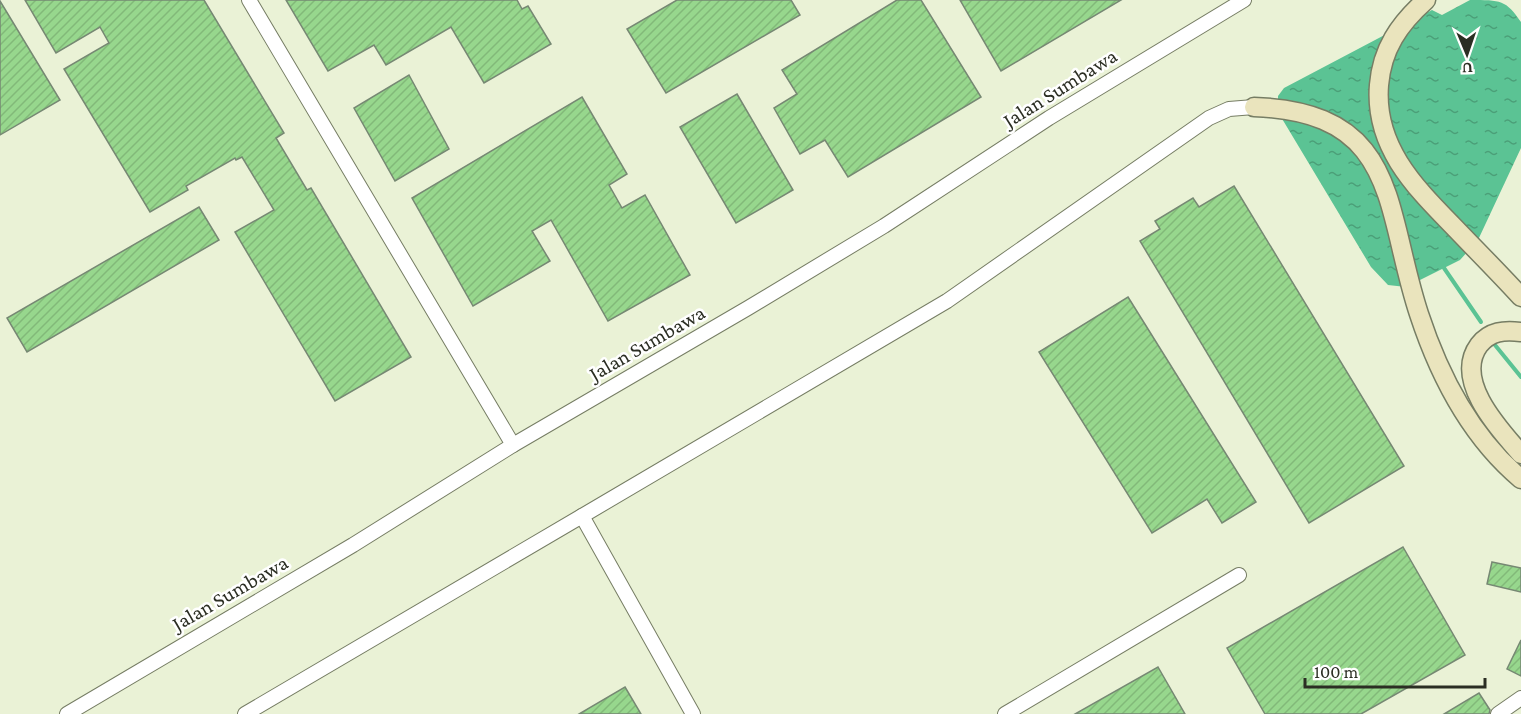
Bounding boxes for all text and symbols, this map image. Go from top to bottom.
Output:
north arrow [1437,24,1497,84]
street label: Jalan Sumbawa [997,43,1122,134]
text: U [1462,60,1473,77]
street label: Jalan Sumbawa [583,300,709,387]
street label: Jalan Sumbawa [166,550,292,637]
scale bar [1305,651,1485,689]
text: 100 m [1314,662,1359,682]

